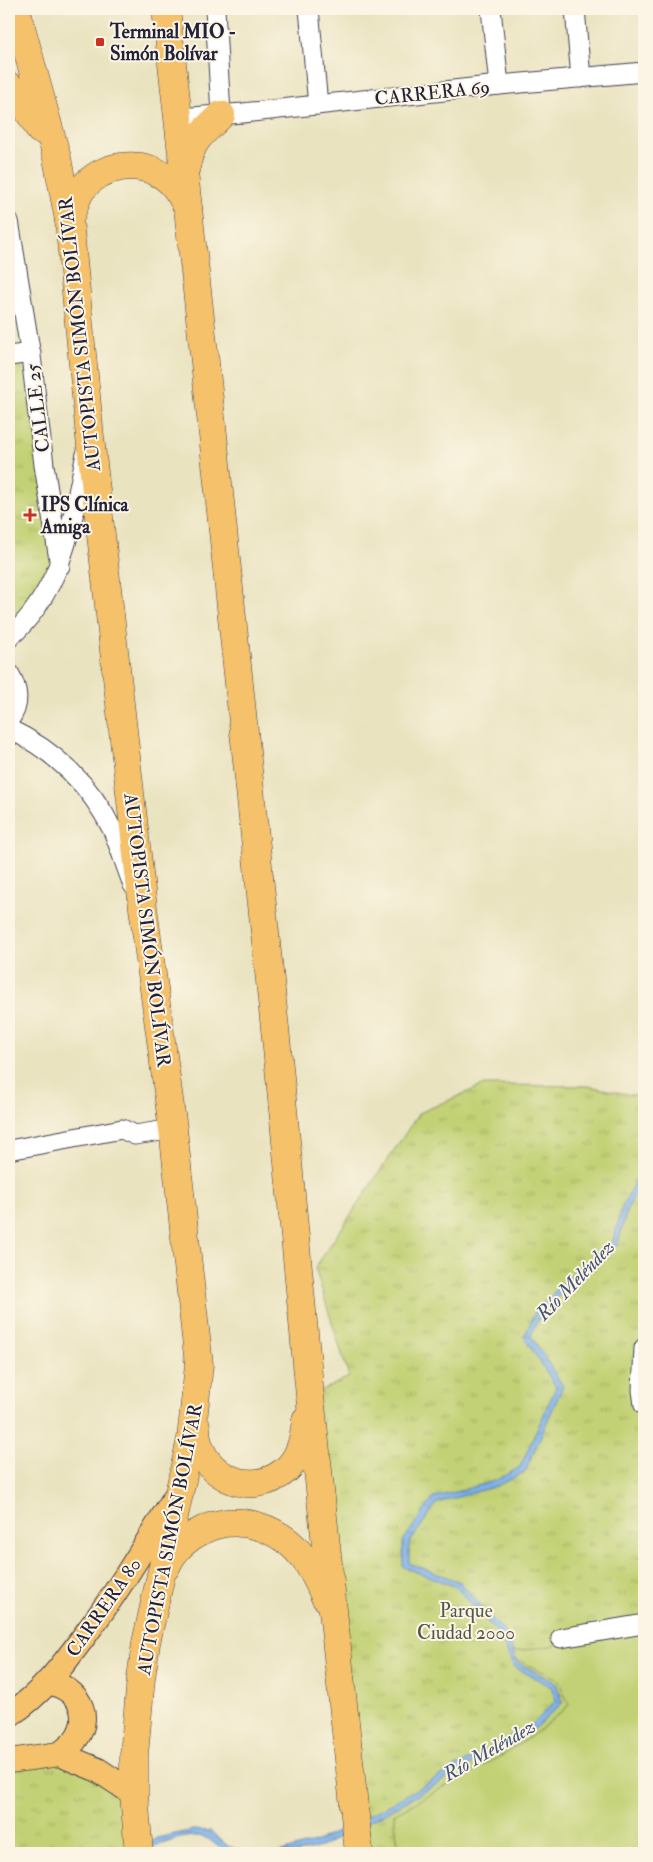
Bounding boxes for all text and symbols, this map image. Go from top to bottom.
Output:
place label: Terminal MIO - Simón Bolívar [109,20,236,66]
marker: Terminal MIO - Simón Bolívar [94,36,106,48]
street label: CARRERA 69 [373,75,491,111]
street label: AUTOPISTA SIMÓN BOLÍVAR [52,195,106,473]
street label: CALLE 25 [21,362,55,454]
place label: IPS Clínica Amiga [40,493,130,540]
marker: IPS Clínica Amiga [23,508,37,522]
street label: AUTOPISTA SIMÓN BOLÍVAR [118,791,178,1069]
water label: Río Meléndez [530,1235,620,1327]
street label: AUTOPISTA SIMÓN BOLÍVAR [130,1401,208,1678]
street label: CARRERA 80 [61,1554,147,1662]
park label: Parque Ciudad 2000 [417,1599,515,1645]
water label: Río Meléndez [438,1714,540,1787]

